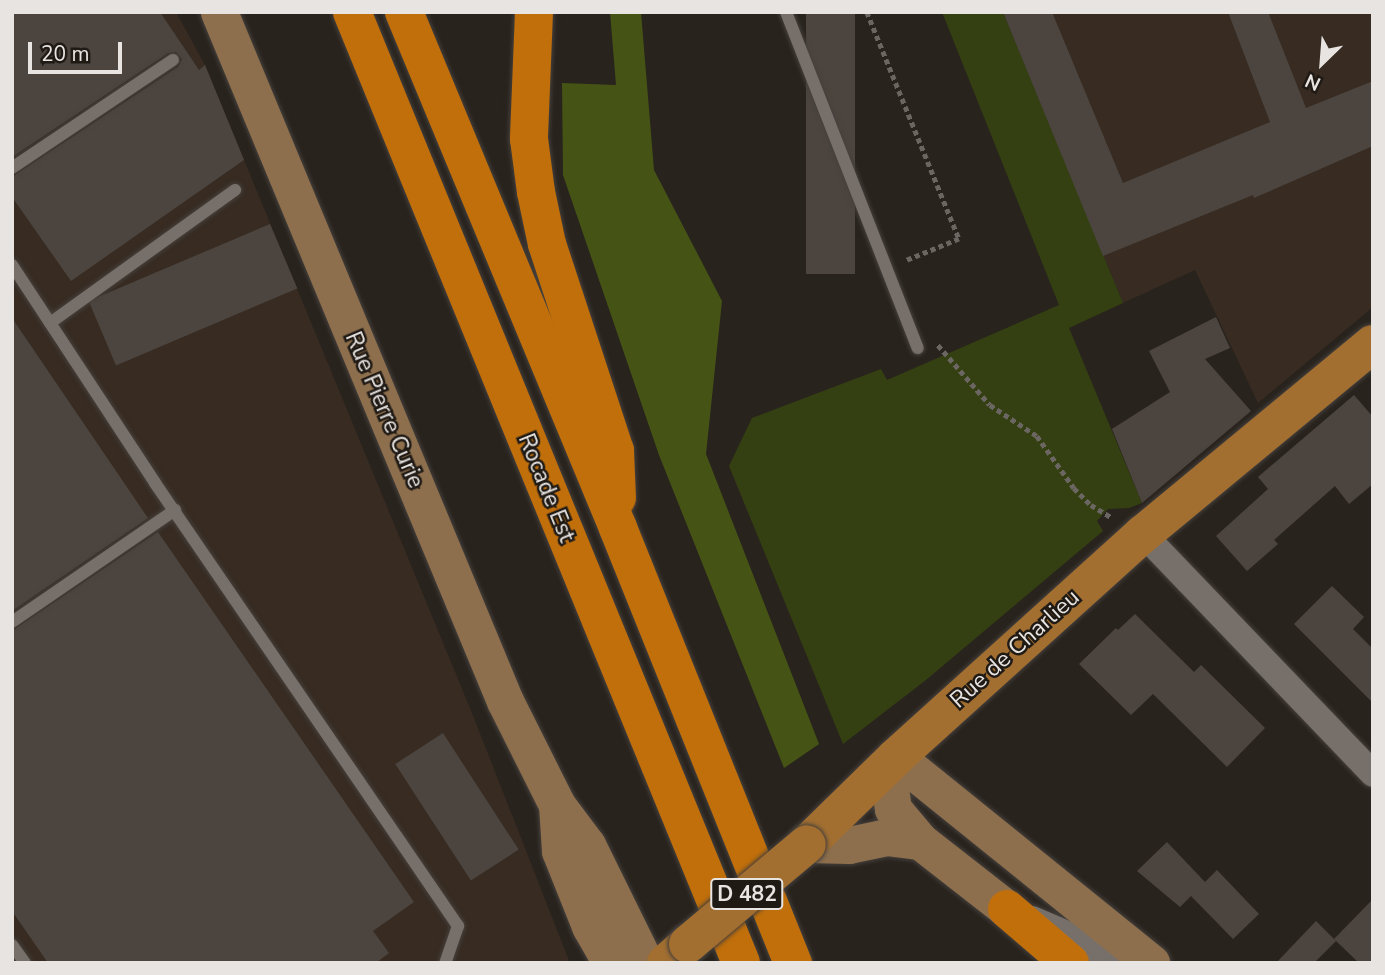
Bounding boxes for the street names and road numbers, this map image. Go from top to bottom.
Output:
street label: Rue Pierre Curie [339,328,429,492]
street label: Rocade Est [512,430,580,546]
street label: Rue de Charlieu [945,584,1085,714]
road number: D 482 [710,876,784,912]

